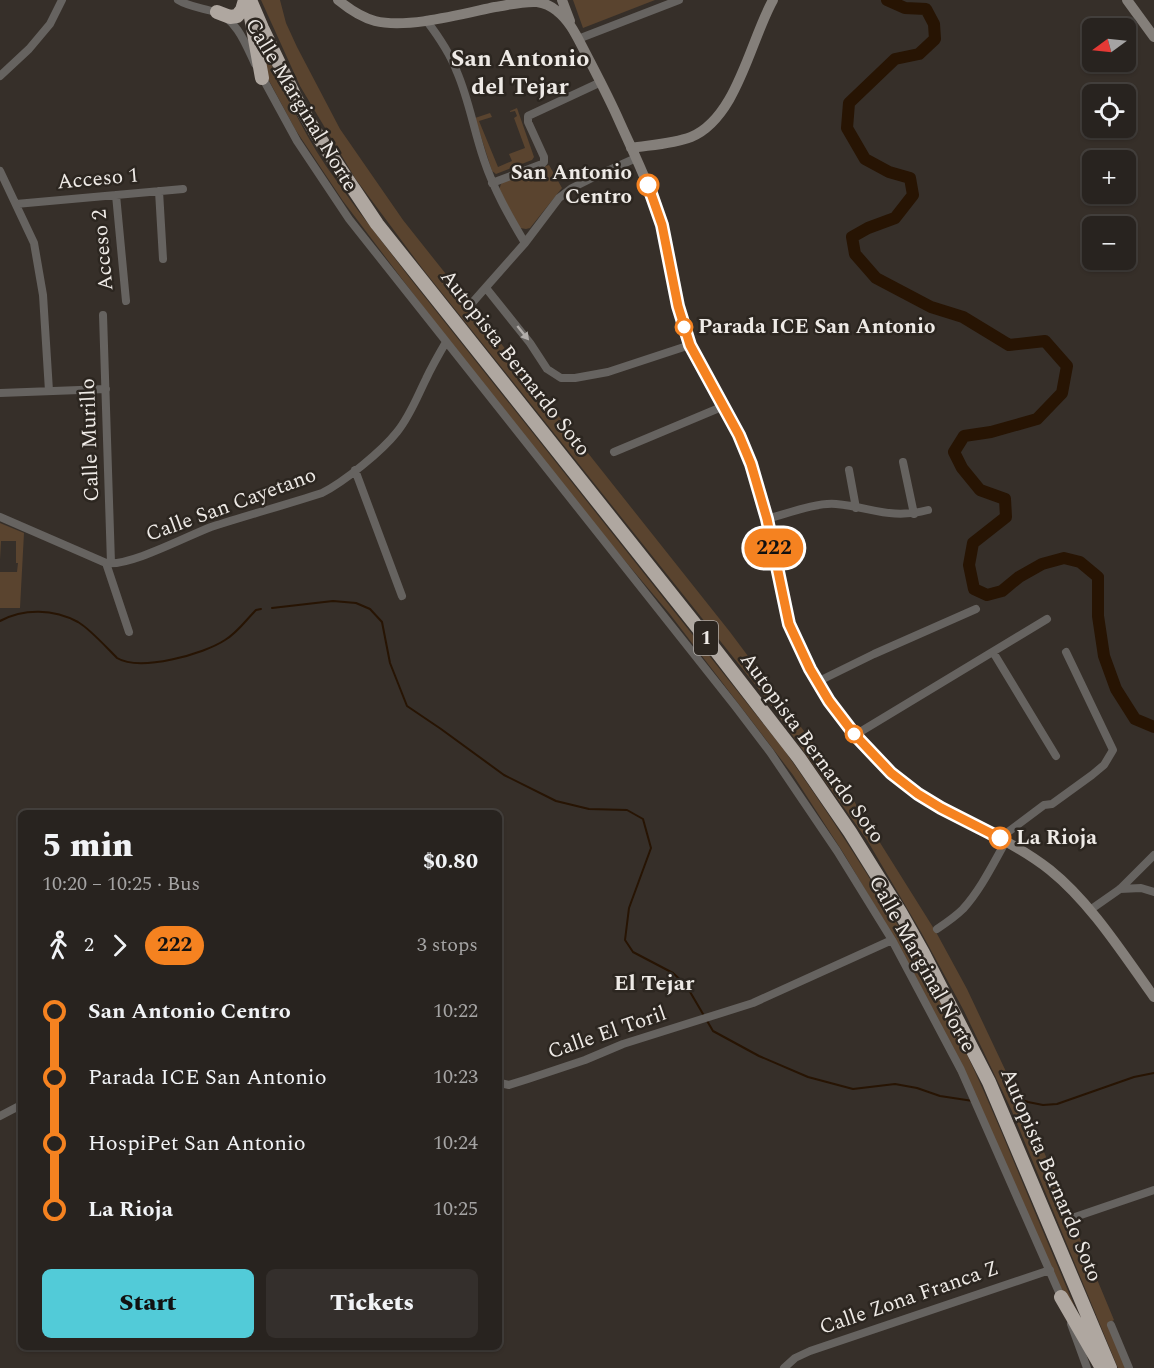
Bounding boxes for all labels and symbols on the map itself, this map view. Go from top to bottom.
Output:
street label: Calle Marginal Norte [236,12,366,198]
north arrow [1082,18,1136,72]
district label: San Antonio del Tejar [451,41,589,105]
place label: San Antonio Centro [511,157,632,213]
street label: Acceso 1 [56,159,140,199]
marker: San Antonio Centro [637,174,659,196]
street label: Acceso 2 [83,208,123,292]
street label: Autopista Bernardo Soto [432,263,598,463]
place label: Parada ICE San Antonio [698,311,936,343]
marker: Parada ICE San Antonio [675,318,693,336]
one-way arrow [516,326,528,341]
street label: Calle Murillo [72,378,108,502]
street label: Calle San Cayetano [141,459,321,551]
line badge: 222 [740,528,808,568]
road number: 1 [694,621,718,655]
street label: Autopista Bernardo Soto [732,646,892,850]
unlabelled marker [845,725,863,743]
place label: La Rioja [1016,822,1097,854]
marker: La Rioja [989,827,1011,849]
street label: Calle Marginal Norte [860,870,984,1058]
district label: El Tejar [614,967,695,1000]
street label: Calle El Toril [543,998,671,1068]
street label: Autopista Bernardo Soto [991,1063,1111,1287]
street label: Calle Zona Franca Z [815,1252,1003,1344]

